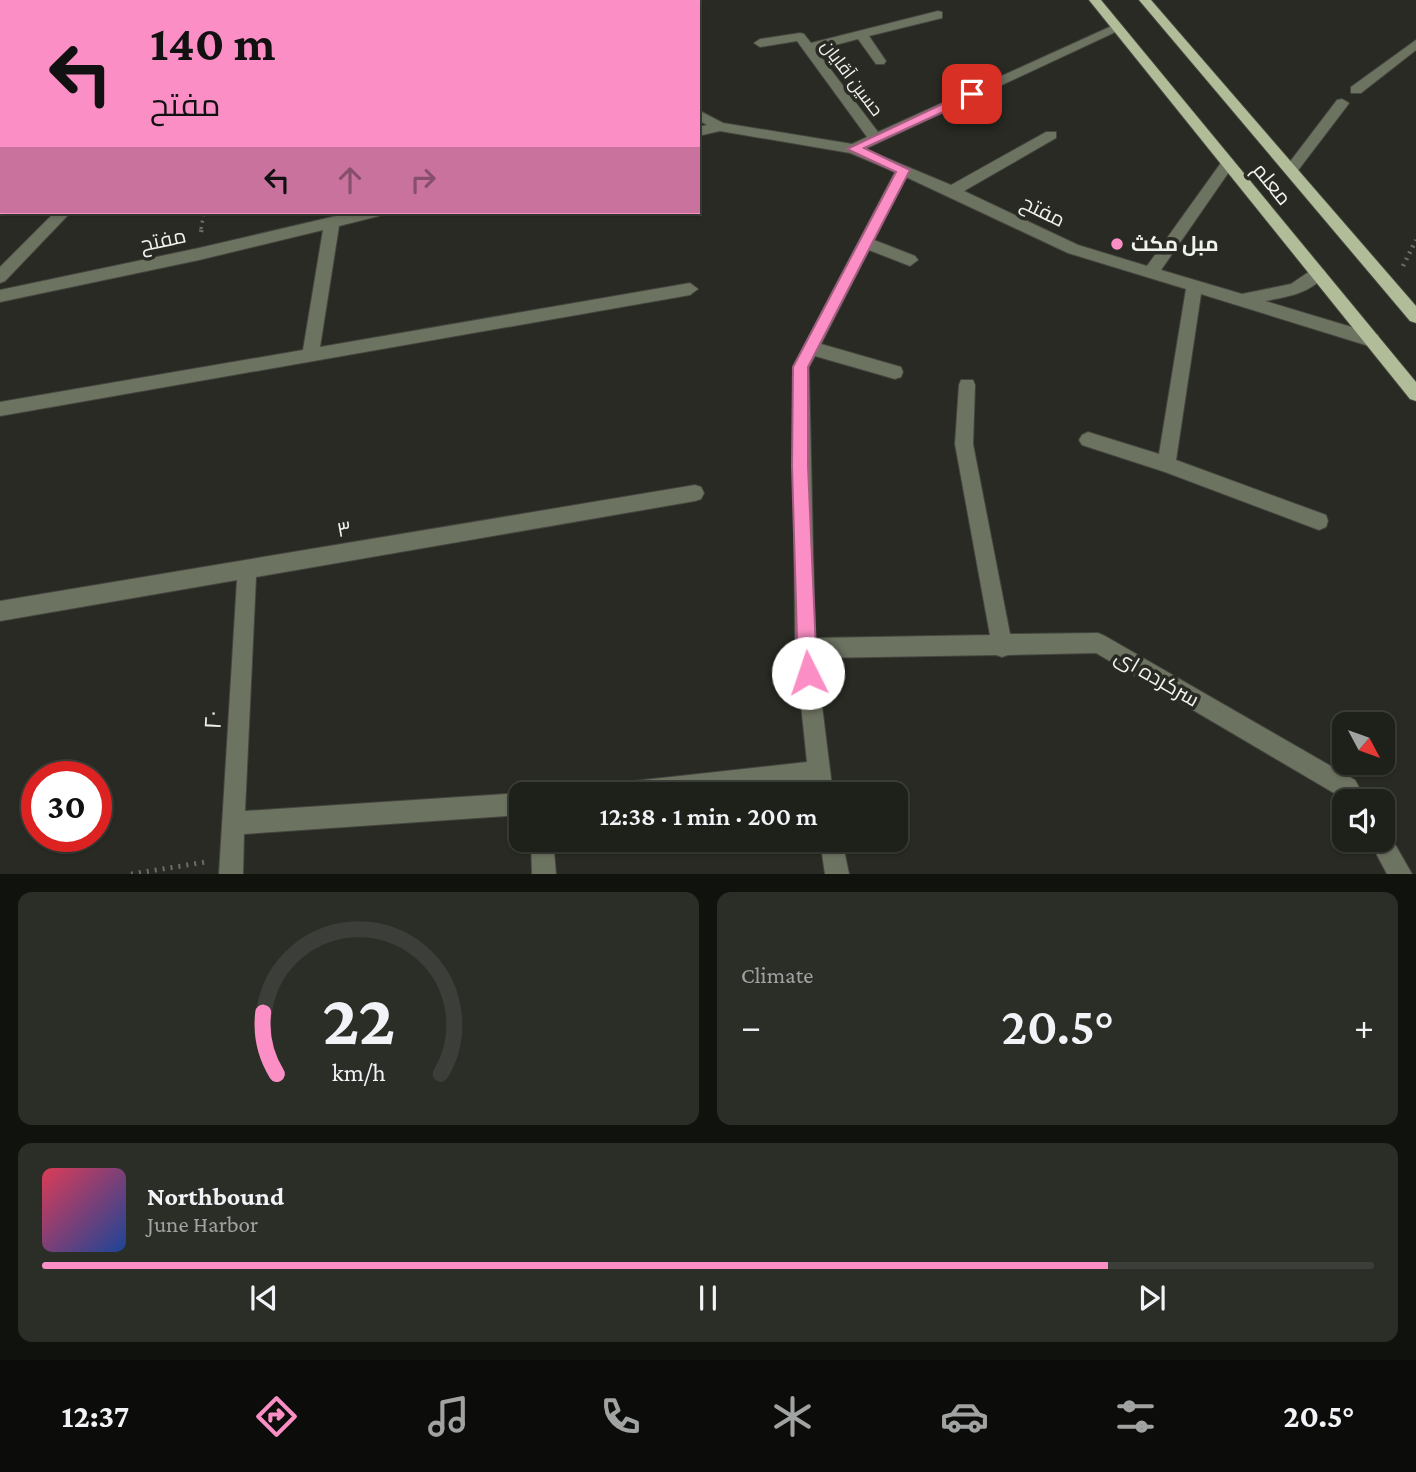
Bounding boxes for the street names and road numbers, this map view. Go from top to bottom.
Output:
street label: حسین آقایان [816,36,887,121]
street label: معلم [1246,158,1296,211]
street label: مفتح [1016,190,1069,234]
street label: مفتح [138,223,189,259]
street label: ۳ [335,516,353,542]
street label: سرکرده ای [1110,644,1204,713]
street label: ۲۰ [199,710,226,730]

